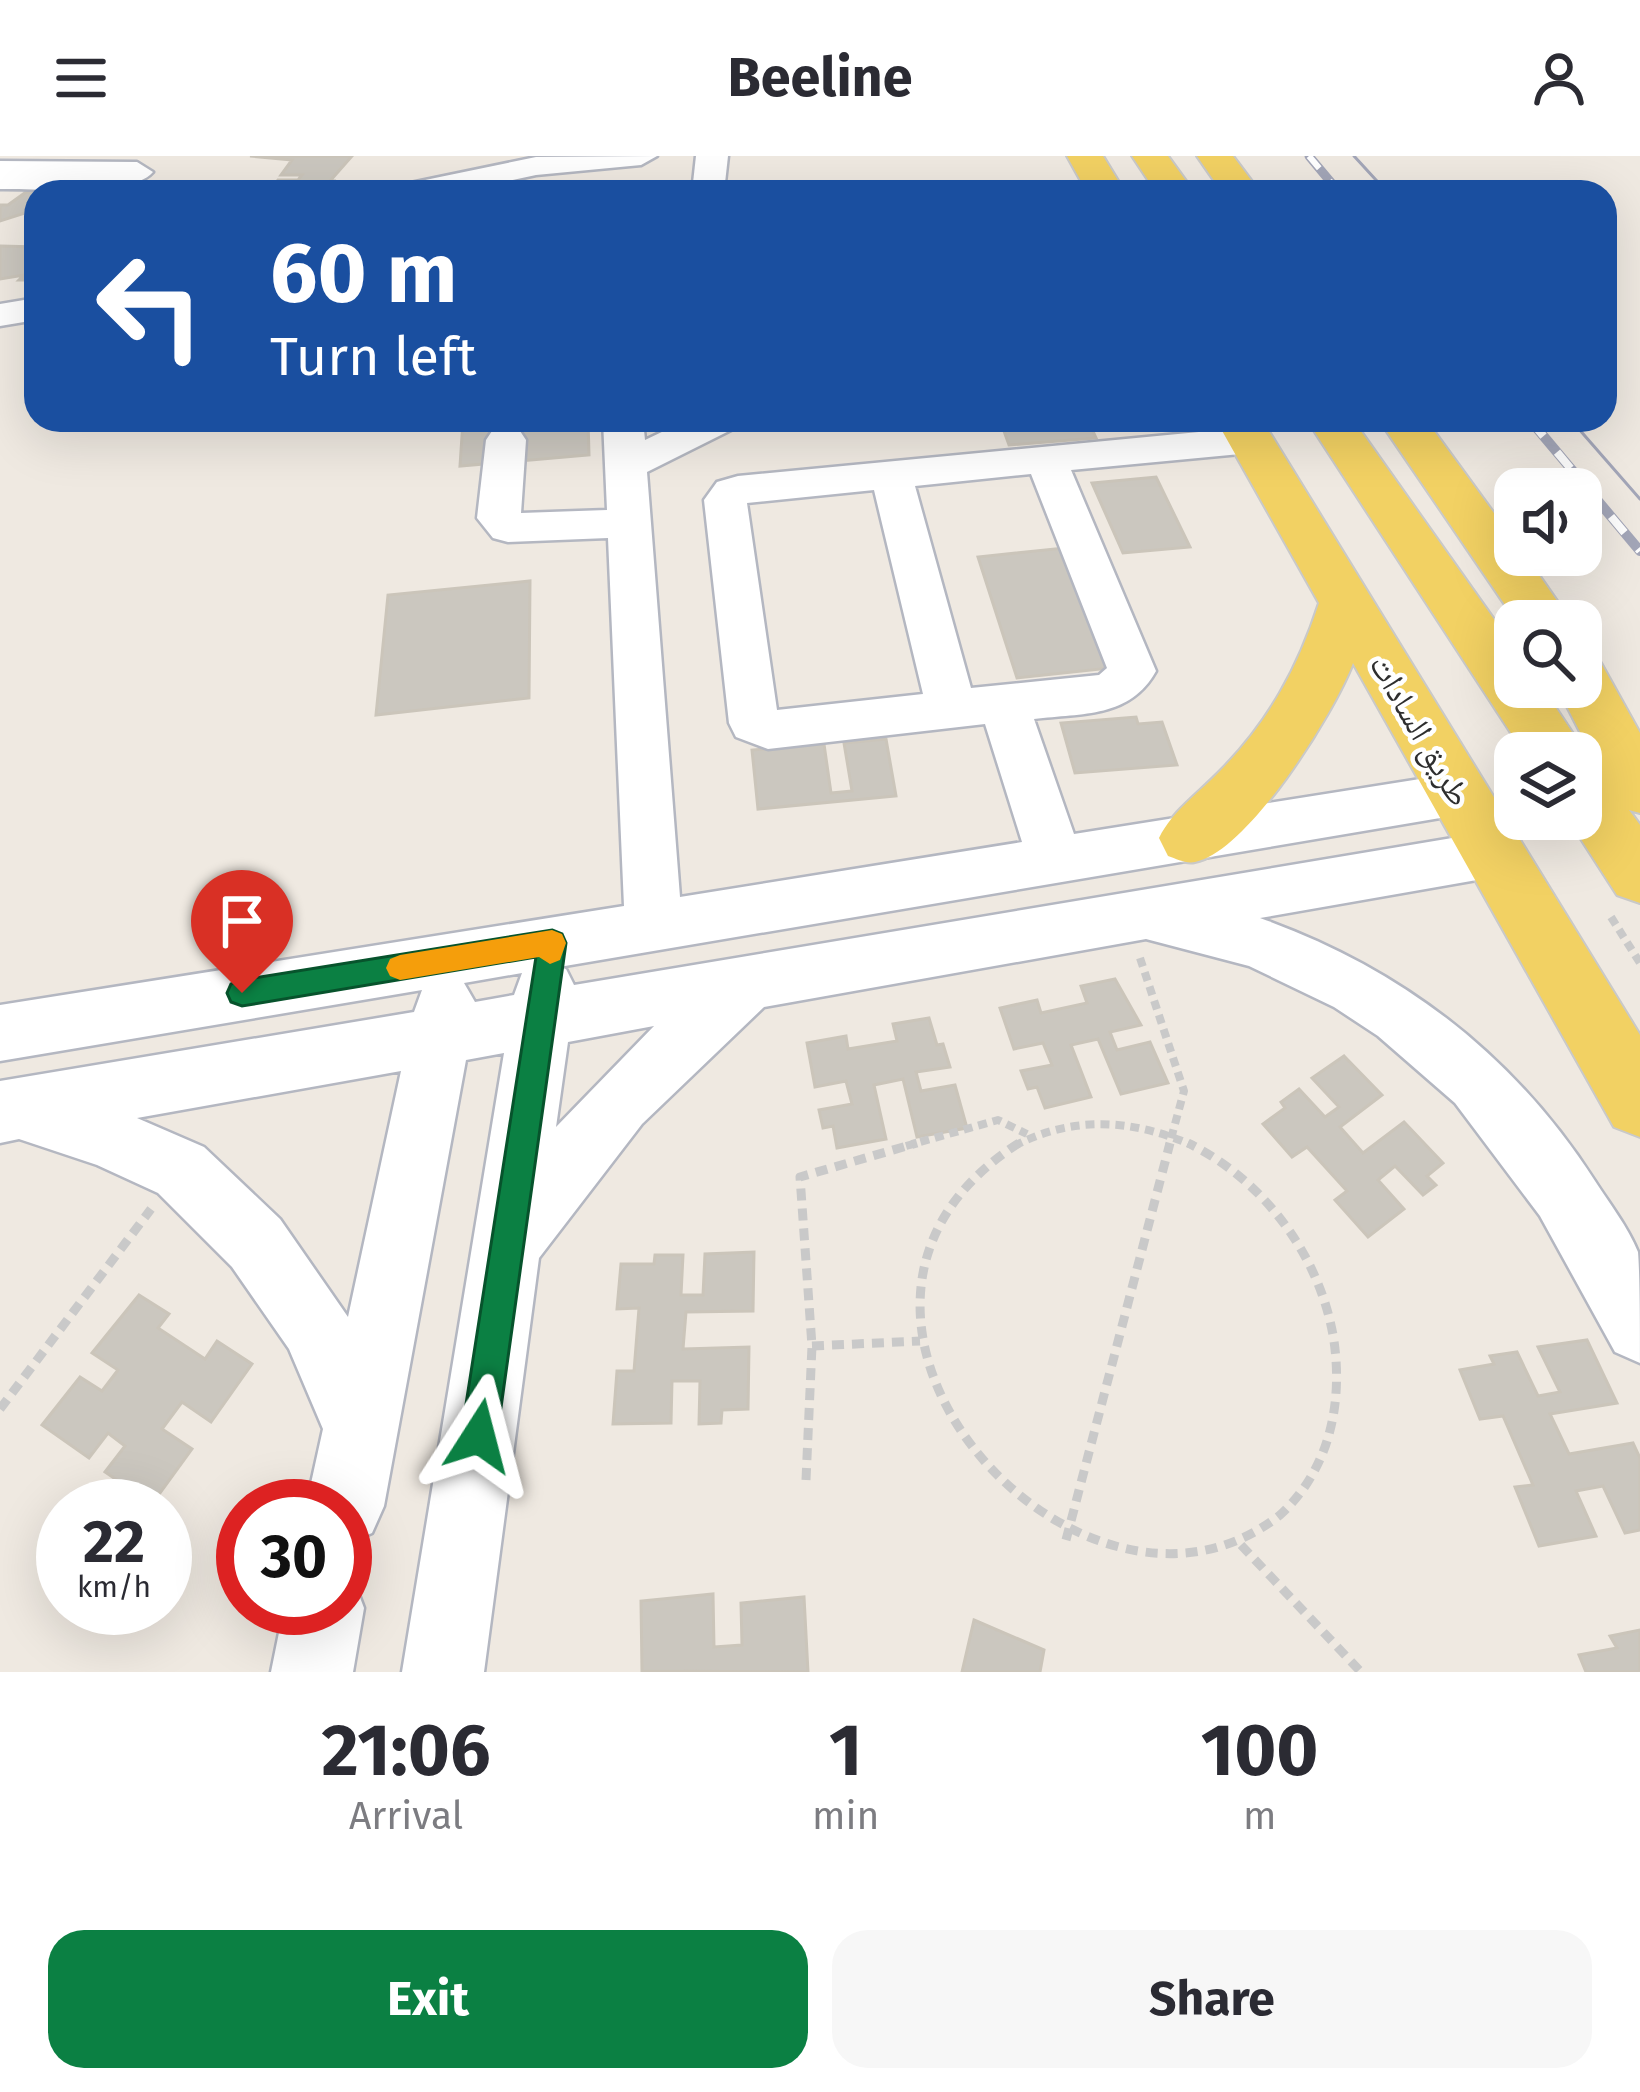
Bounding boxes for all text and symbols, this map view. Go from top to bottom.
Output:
icon: menu [48,45,114,111]
icon: person [1526,45,1592,111]
text: Beeline [727,46,913,110]
text: 60 m [270,223,457,324]
icon: left [72,228,228,384]
text: Turn left [270,325,477,389]
map controls [1494,468,1602,840]
button: sound [1494,468,1602,576]
button: search [1494,600,1602,708]
street label: طريق السادات [1361,648,1480,813]
button: layers [1494,732,1602,840]
pin [191,870,293,993]
icon: arrive [209,888,275,954]
position arrow [416,1373,542,1499]
speed limit sign: 30 [216,1479,372,1635]
text: 22 [83,1506,145,1578]
text: km/h [77,1569,151,1605]
text: 21:06 [322,1708,491,1794]
text: 1 [829,1708,862,1794]
text: 100 [1201,1708,1319,1794]
text: Arrival [349,1793,463,1839]
text: min [812,1793,879,1839]
text: m [1243,1793,1276,1839]
button: Exit [48,1930,808,2068]
button: Share [832,1930,1592,2068]

